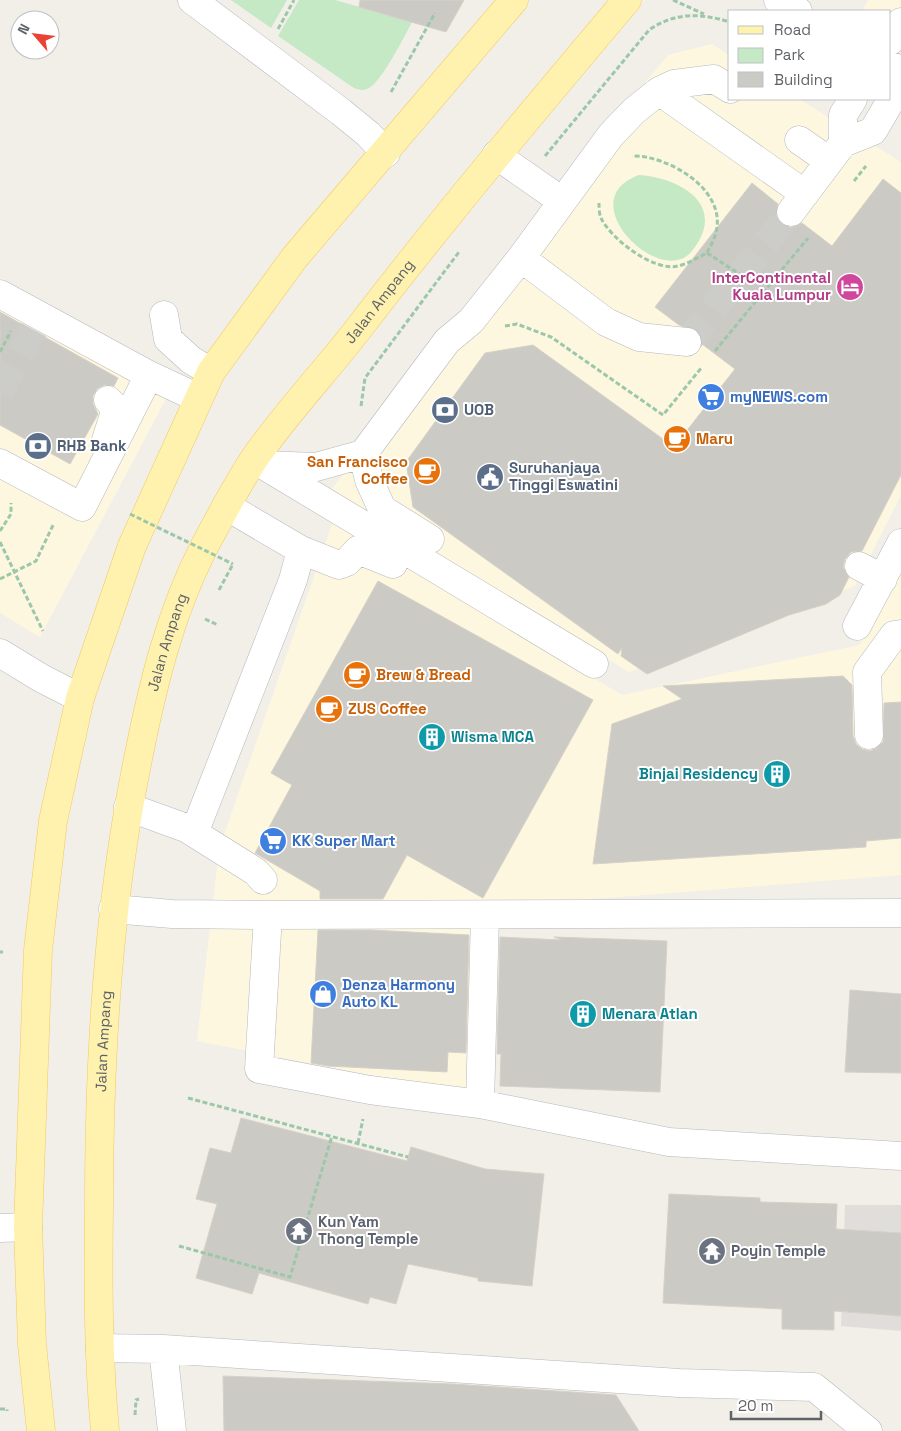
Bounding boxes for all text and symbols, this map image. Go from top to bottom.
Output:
north arrow [10,10,60,60]
legend [728,10,891,100]
text: Road [774,20,811,39]
text: N [13,21,34,37]
text: Park [774,45,805,64]
text: Building [774,70,833,89]
street label: Jalan Ampang [340,255,418,347]
place label: InterContinental Kuala Lumpur [712,268,831,304]
hotel icon: InterContinental Kuala Lumpur [835,272,865,302]
supermarket icon: myNEWS.com [696,382,726,412]
place label: myNEWS.com [730,387,828,406]
bank icon: UOB [430,395,460,425]
place label: UOB [464,400,494,419]
cafe icon: Maru [662,424,692,454]
place label: Maru [696,429,733,448]
bank icon: RHB Bank [23,431,53,461]
place label: RHB Bank [57,436,127,455]
place label: San Francisco Coffee [307,452,408,488]
cafe icon: San Francisco Coffee [412,456,442,486]
place label: Suruhanjaya Tinggi Eswatini [509,458,618,494]
public building icon: Suruhanjaya Tinggi Eswatini [475,462,505,492]
street label: Jalan Ampang [143,590,191,693]
cafe icon: Brew & Bread [342,660,372,690]
place label: Brew & Bread [376,665,471,684]
cafe icon: ZUS Coffee [314,694,344,724]
place label: ZUS Coffee [348,699,427,718]
building icon: Wisma MCA [417,722,447,752]
place label: Wisma MCA [451,727,534,746]
building icon: Binjai Residency [762,759,792,789]
place label: Binjai Residency [639,764,758,783]
supermarket icon: KK Super Mart [258,826,288,856]
place label: KK Super Mart [292,831,396,850]
place label: Denza Harmony Auto KL [342,975,455,1011]
shop icon: Denza Harmony Auto KL [308,979,338,1009]
street label: Jalan Ampang [91,990,116,1092]
building icon: Menara Atlan [568,999,598,1029]
place label: Menara Atlan [602,1004,698,1023]
place label: Kun Yam Thong Temple [318,1212,419,1248]
temple icon: Kun Yam Thong Temple [284,1216,314,1246]
temple icon: Poyin Temple [697,1236,727,1266]
place label: Poyin Temple [731,1241,826,1260]
scale bar [731,1388,821,1420]
text: 20 m [738,1396,773,1415]

